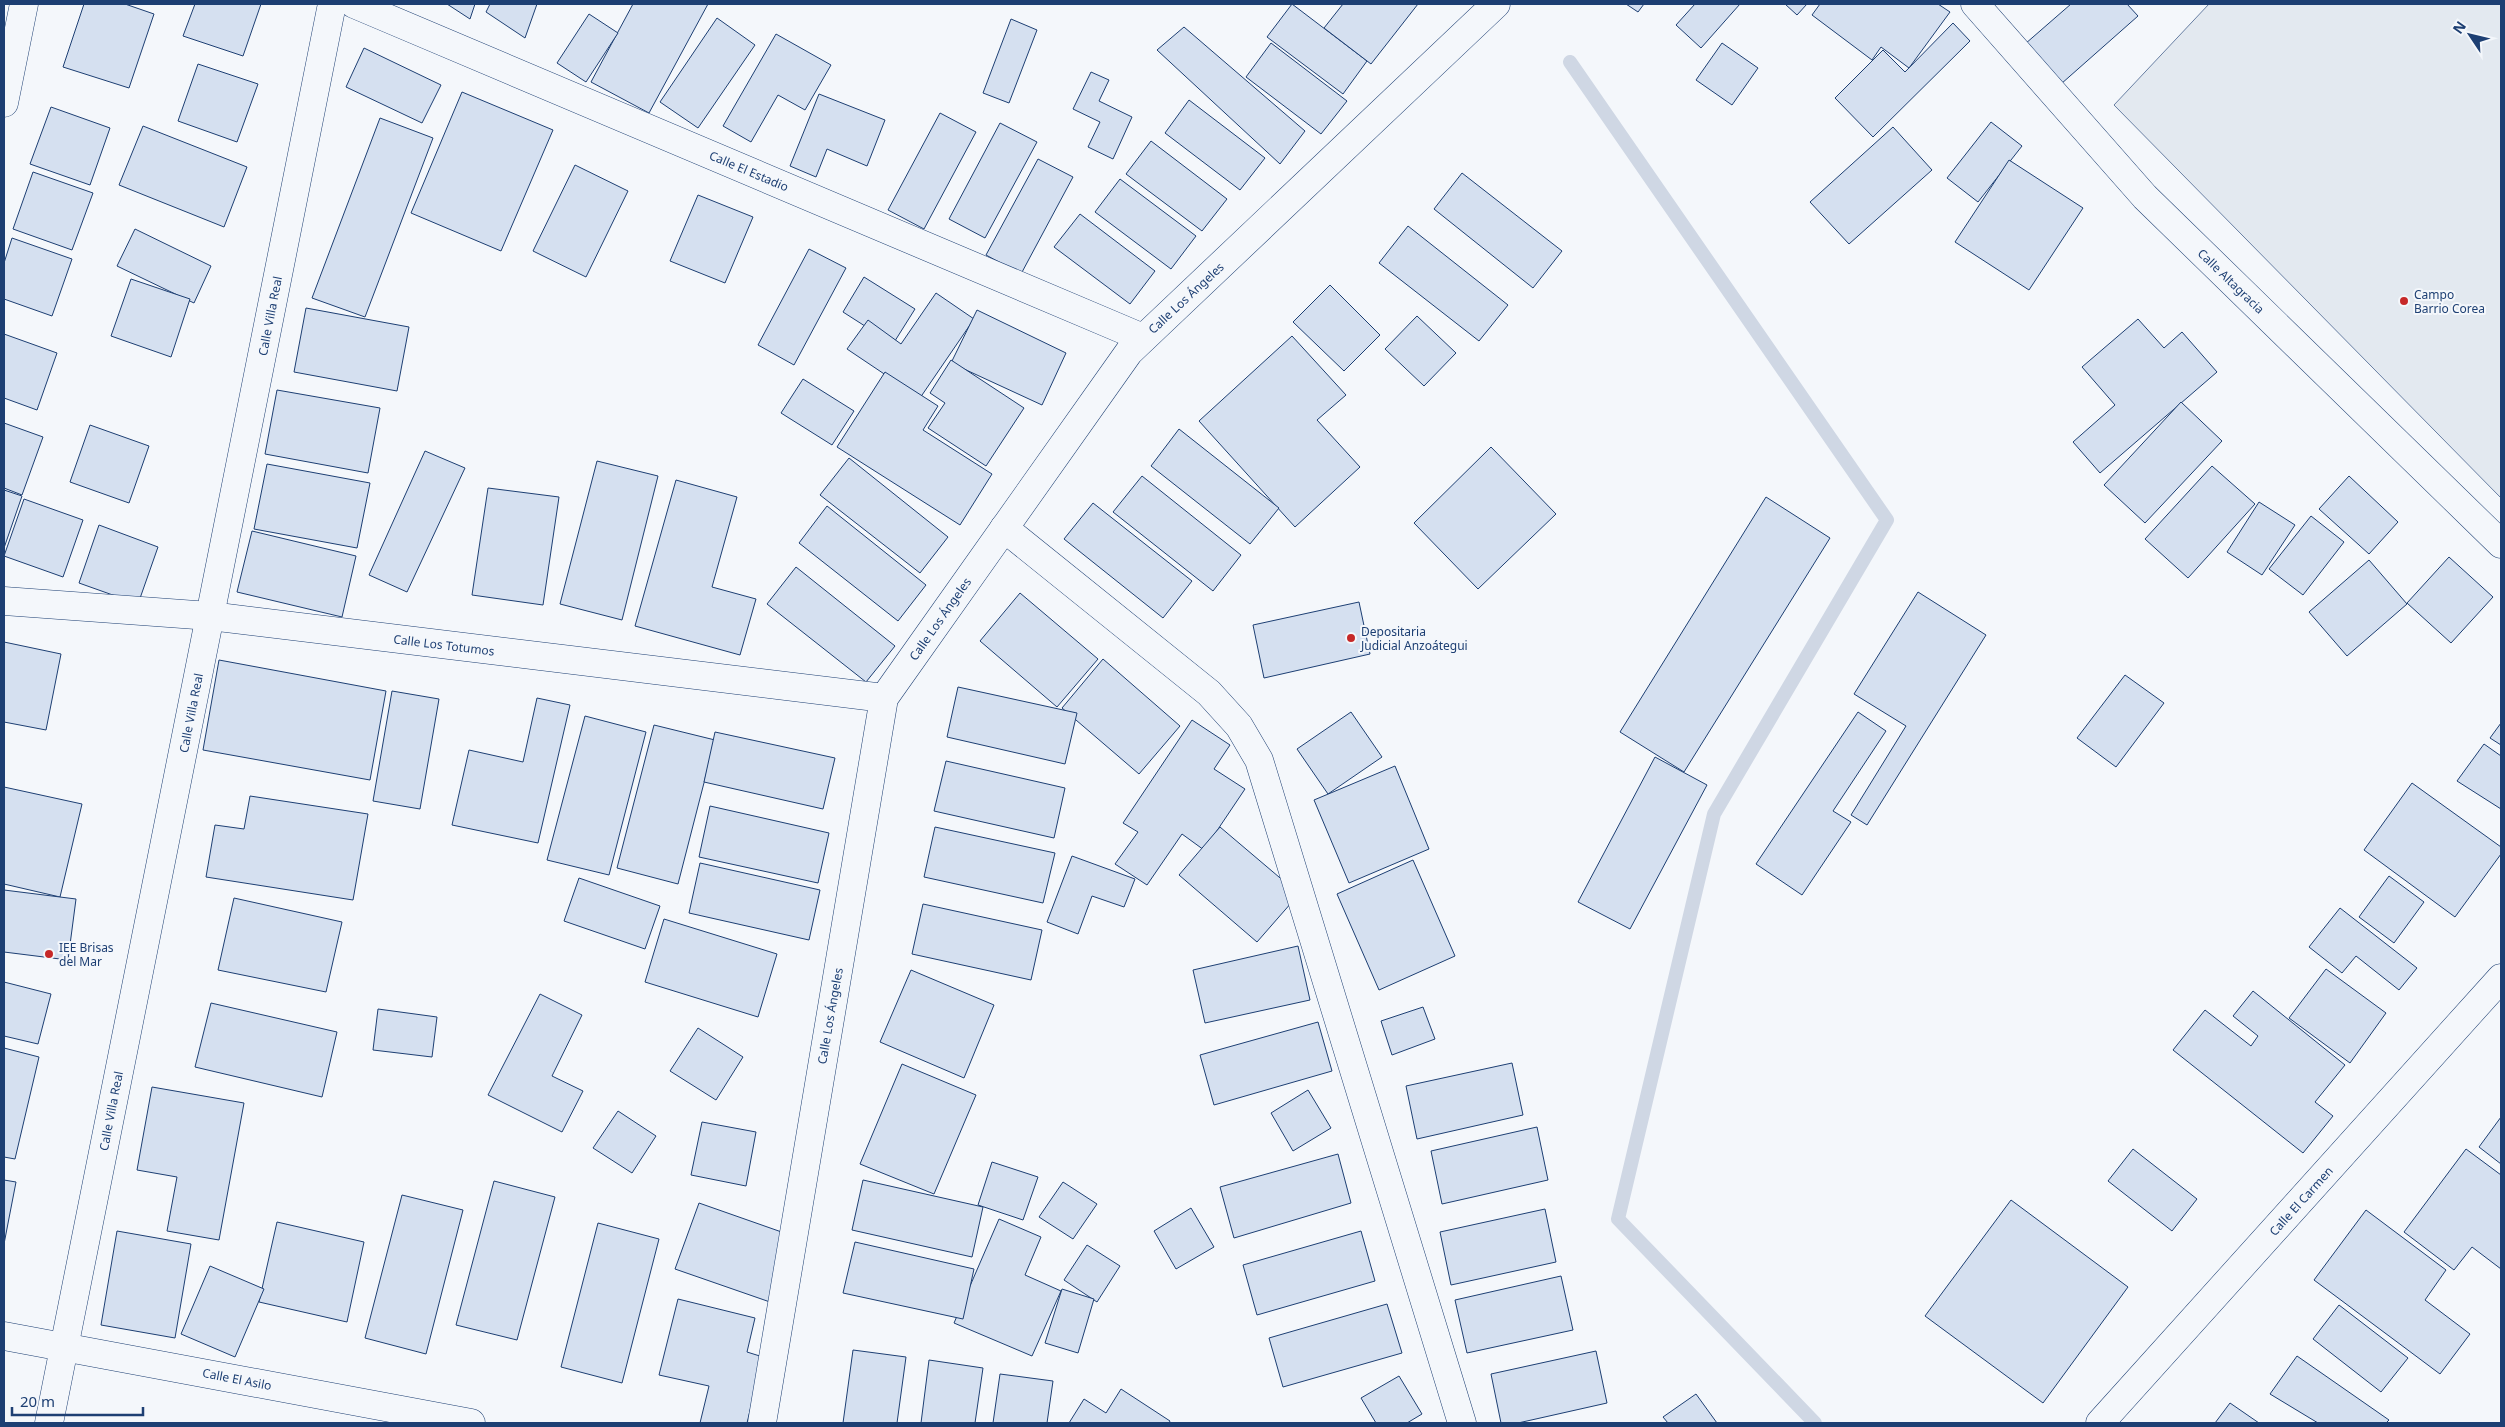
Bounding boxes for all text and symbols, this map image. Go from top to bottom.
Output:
north arrow [2445,10,2495,60]
text: N [2448,17,2470,37]
street label: Calle El Estadio [707,147,791,195]
street label: Calle Altagracia [2194,245,2268,317]
street label: Calle Los Ángeles [1144,258,1228,338]
street label: Calle Villa Real [254,275,286,357]
place label: Campo Barrio Corea [2414,286,2485,317]
marker: Campo Barrio Corea [2398,295,2410,307]
street label: Calle Los Ángeles [905,574,975,664]
place label: Depositaria Judicial Anzoátegui [1360,623,1468,654]
street label: Calle Los Totumos [392,630,496,660]
marker: Depositaria Judicial Anzoátegui [1345,632,1357,644]
street label: Calle Villa Real [175,672,207,754]
place label: IEE Brisas del Mar [59,939,114,970]
marker: IEE Brisas del Mar [43,948,55,960]
street label: Calle Los Ángeles [813,966,847,1066]
street label: Calle Villa Real [95,1070,127,1152]
street label: Calle El Carmen [2265,1163,2337,1239]
street label: Calle El Asilo [201,1364,273,1394]
scale bar [12,1384,144,1416]
text: 20 m [20,1391,55,1411]

